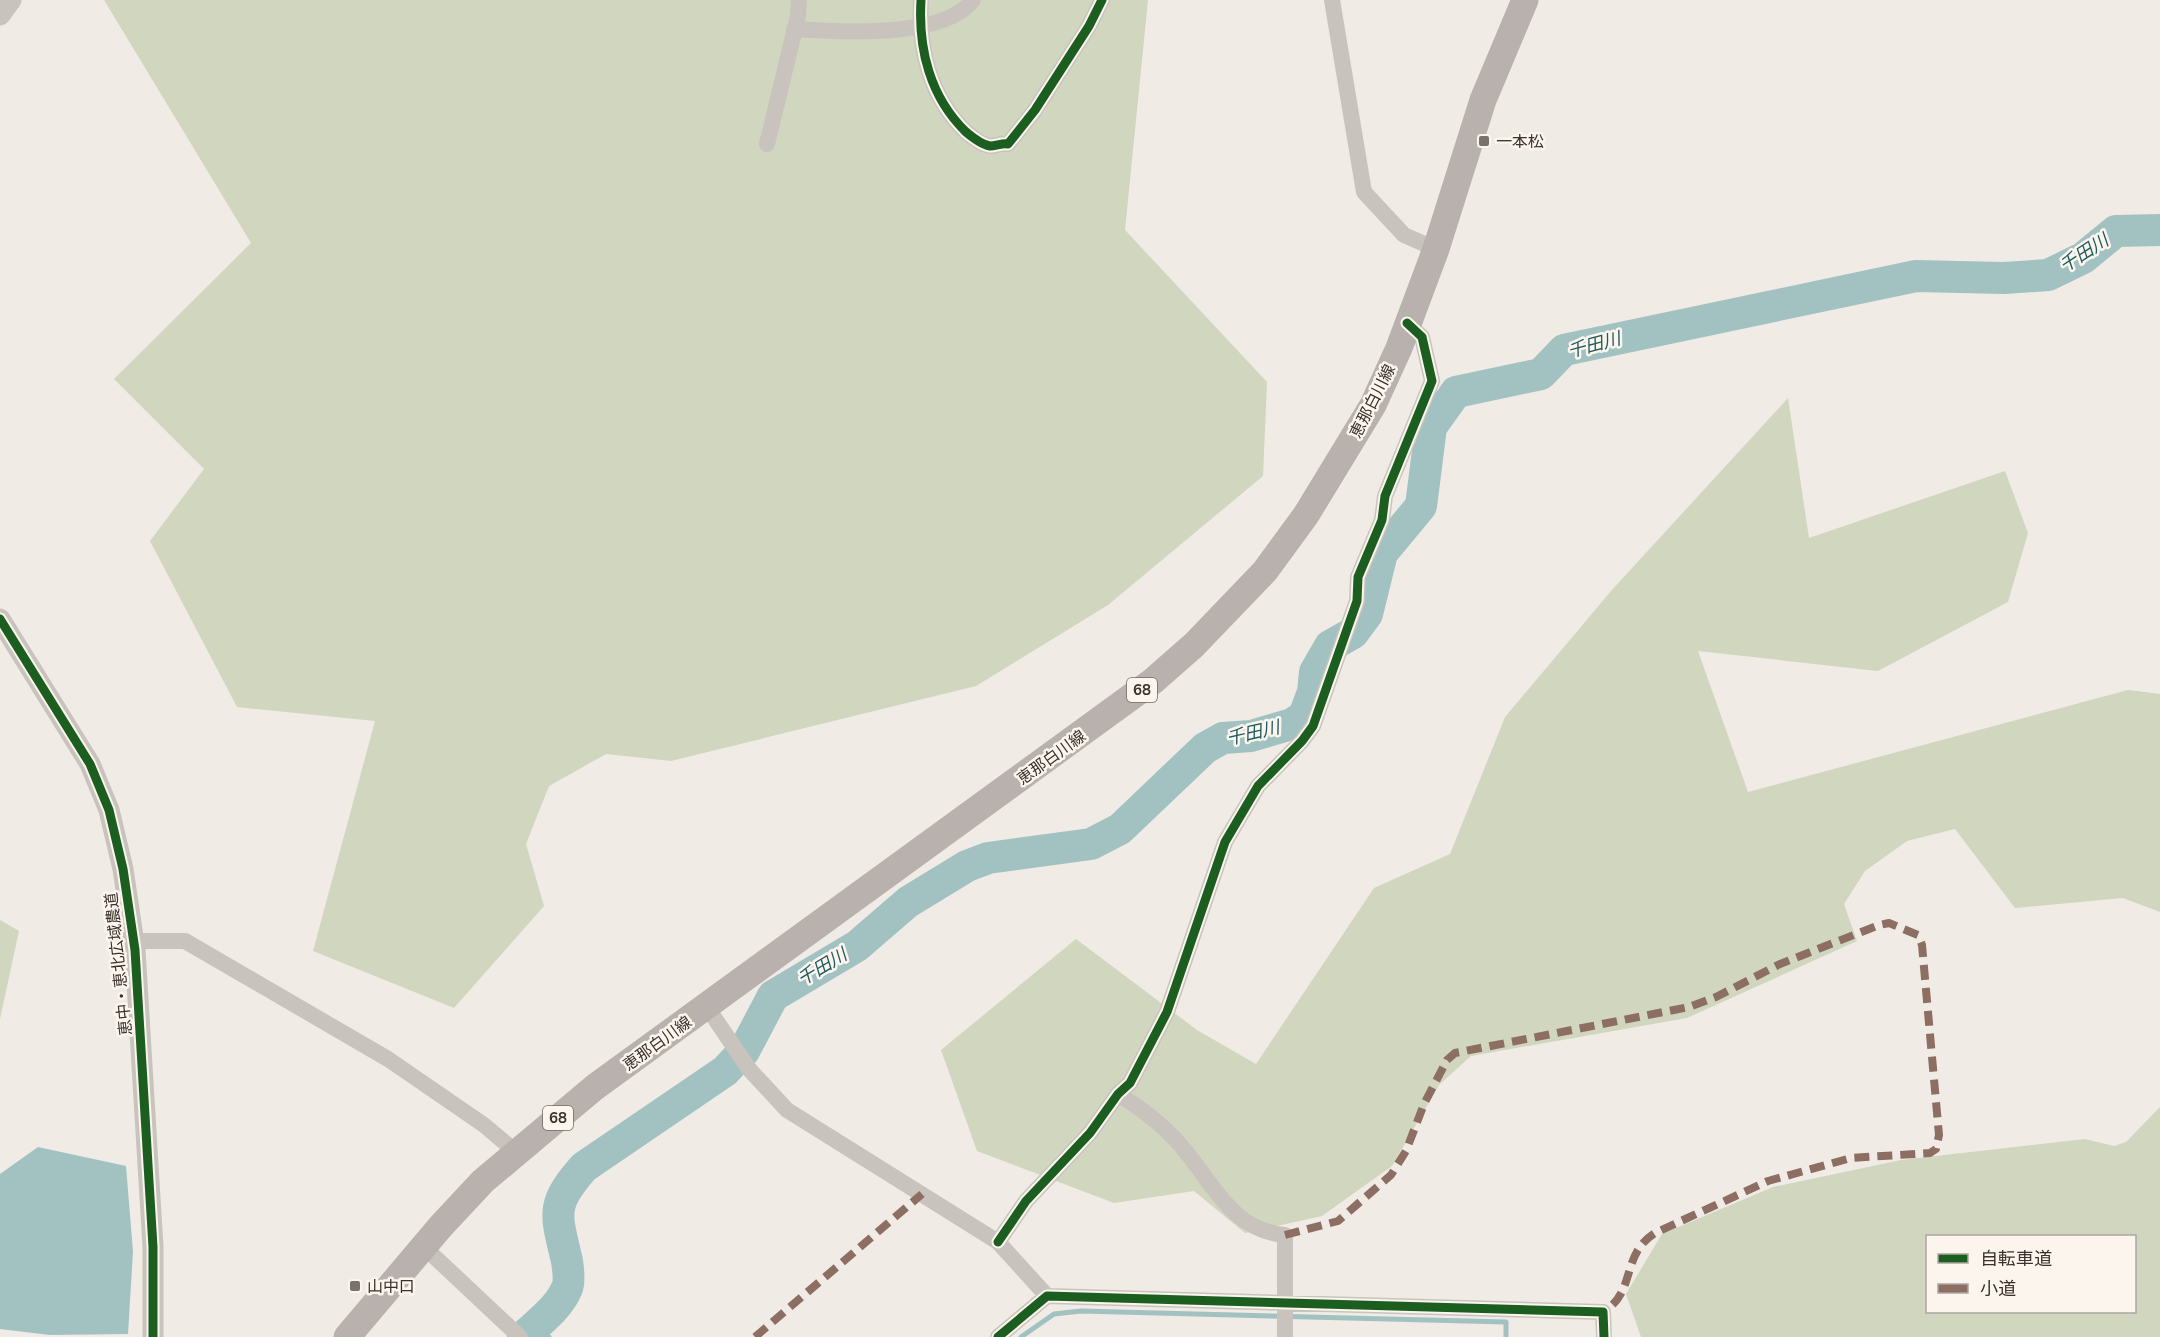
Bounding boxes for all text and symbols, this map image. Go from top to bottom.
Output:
place label: 一本松 [1496,131,1544,153]
marker: 一本松 [1477,134,1491,148]
water label: 千田川 [2055,227,2115,278]
water label: 千田川 [1565,326,1625,364]
street label: 恵那白川線 [1345,361,1401,442]
road number: 68 [1127,678,1157,702]
water label: 千田川 [1224,715,1284,751]
street label: 恵那白川線 [1013,725,1090,790]
street label: 恵中・恵北広域農道 [101,891,137,1037]
water label: 千田川 [793,942,853,991]
street label: 恵那白川線 [619,1011,696,1076]
road number: 68 [543,1106,573,1130]
legend [1926,1235,2136,1313]
text: 自転車道 [1980,1247,2052,1271]
place label: 山中口 [367,1276,415,1298]
text: 小道 [1980,1277,2016,1301]
marker: 山中口 [348,1279,362,1293]

